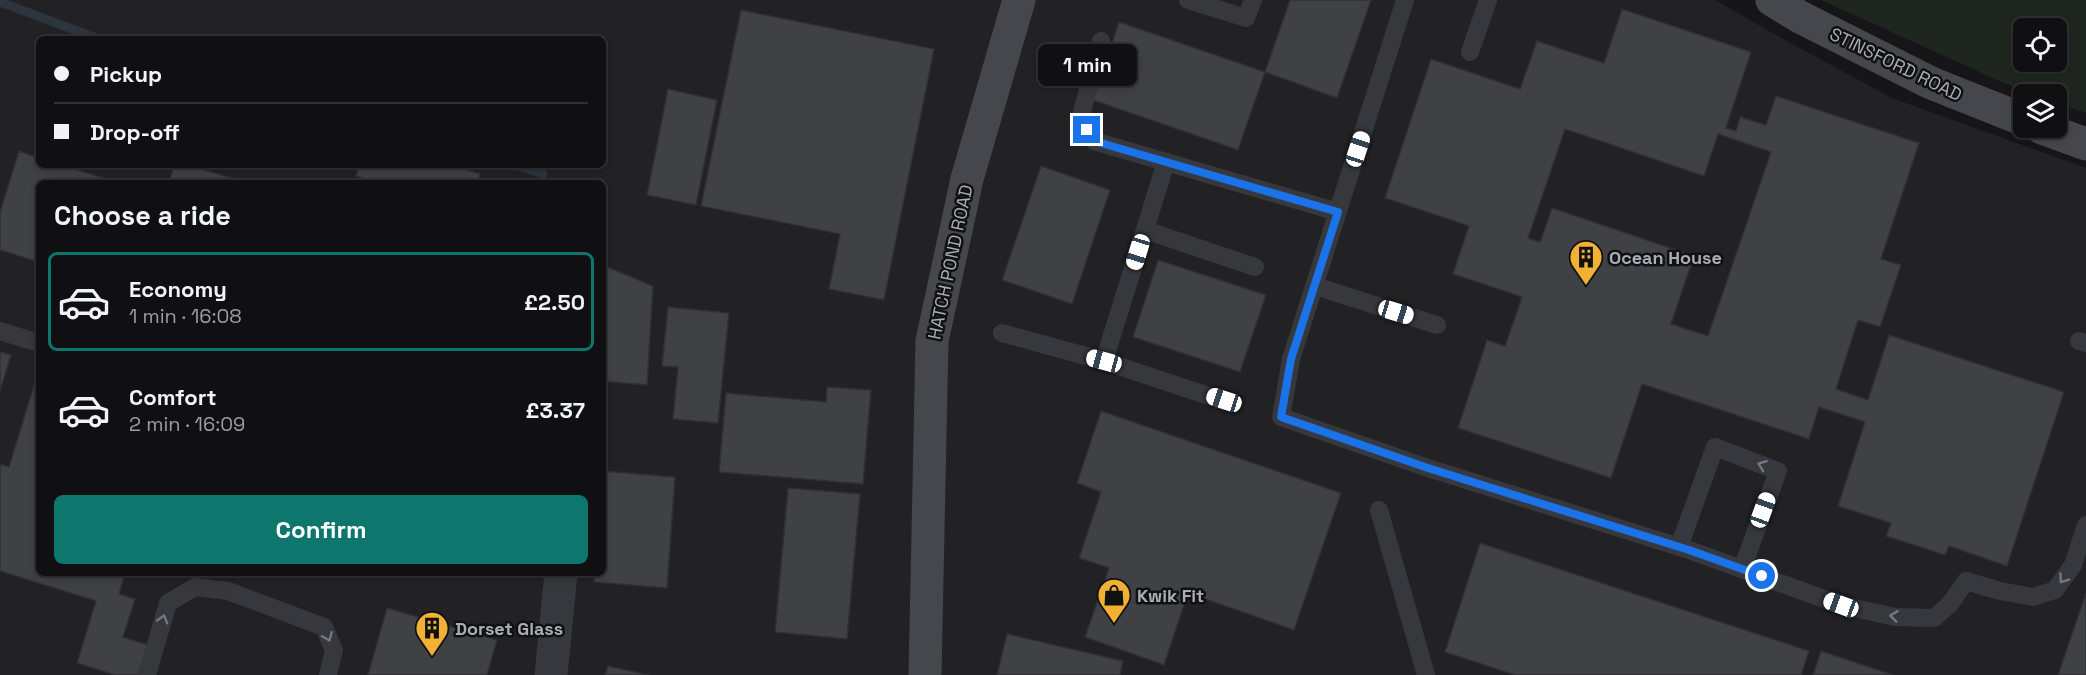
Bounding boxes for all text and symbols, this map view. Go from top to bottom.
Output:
map controls [2013,18,2067,138]
button: locate [2013,18,2067,72]
street label: STINSFORD ROAD [1826,22,1966,106]
callout: 1 min [1038,43,1136,85]
text: 1 min [1063,52,1112,78]
text: Pickup [90,60,162,88]
button: layers [2013,84,2067,138]
route end [1073,116,1100,143]
text: Drop-off [90,118,180,146]
car [1344,129,1372,169]
street label: HATCH POND ROAD [922,182,978,342]
text: Choose a ride [54,198,231,233]
car [1124,232,1152,272]
building icon: Ocean House [1568,239,1604,286]
place label: Ocean House [1609,246,1722,269]
icon: car [57,275,111,329]
text: Economy [129,275,227,303]
text: £2.50 [524,288,585,316]
car [1376,298,1416,326]
text: 1 min · 16:08 [129,303,242,329]
car [1084,348,1124,374]
icon: car [57,383,111,437]
text: Comfort [129,383,217,411]
car [1204,386,1244,414]
text: £3.37 [525,396,585,424]
text: 2 min · 16:09 [129,411,245,437]
one-way arrow [1757,459,1768,472]
car [1748,490,1778,530]
button: Confirm [54,495,588,564]
route start [1748,562,1775,589]
one-way arrow [2059,572,2070,583]
shop icon: Kwik Fit [1096,577,1132,624]
place label: Kwik Fit [1137,584,1204,607]
car [1821,590,1861,620]
building icon: Dorset Glass [414,610,450,657]
one-way arrow [1890,610,1899,623]
one-way arrow [156,614,168,625]
place label: Dorset Glass [455,617,563,640]
one-way arrow [321,631,333,642]

